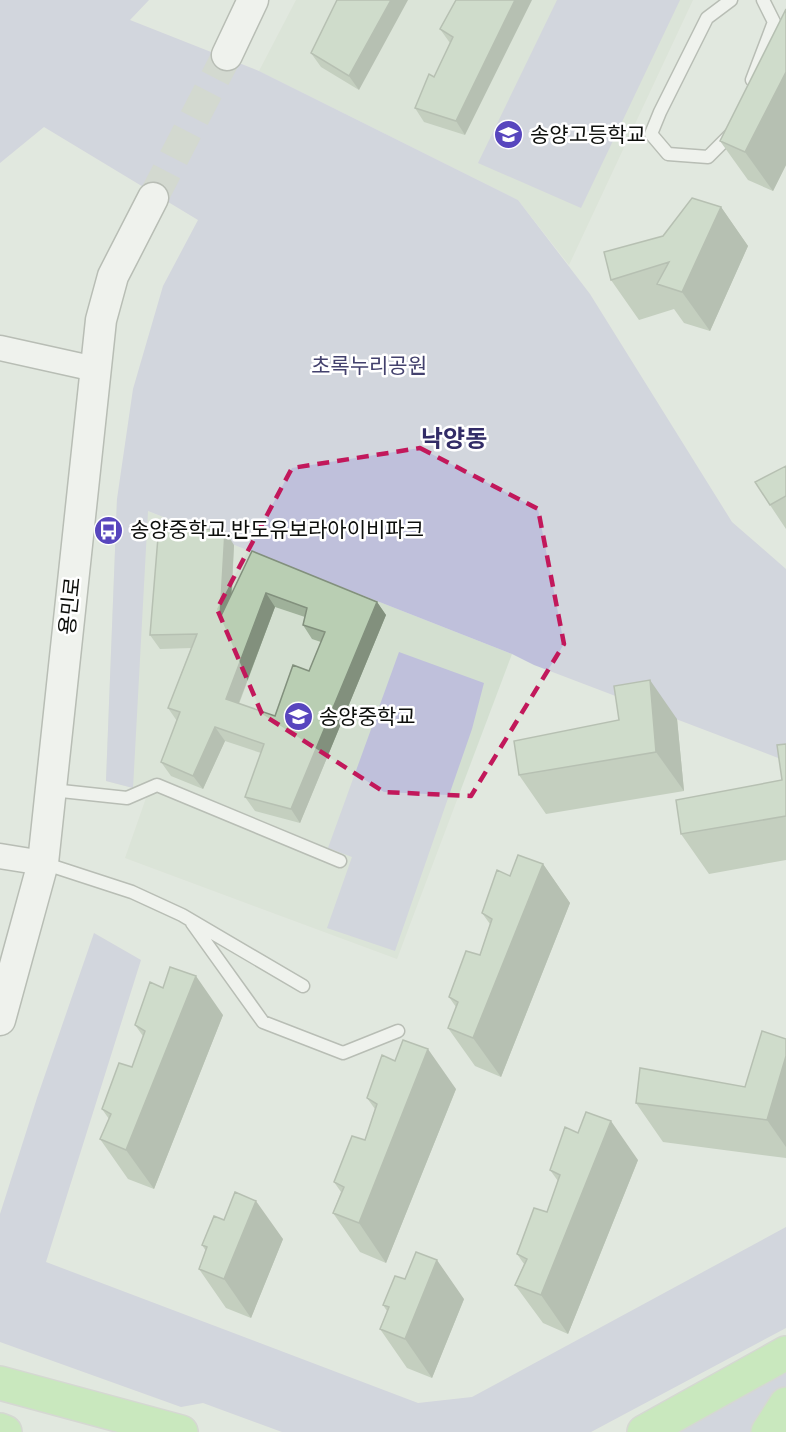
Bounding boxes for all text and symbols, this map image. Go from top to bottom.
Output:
school or university icon: 송양고등학교 [493,119,525,151]
place label: 송양고등학교 [530,121,646,149]
park label: 초록누리공원 [311,352,427,380]
district label: 낙양동 [421,423,487,454]
bus stop icon: 송양중학교.반도유보라아이비파크 [93,514,125,546]
place label: 송양중학교.반도유보라아이비파크 [130,516,424,544]
street label: 용민로 [53,576,87,636]
school or university icon: 송양중학교 [282,701,314,733]
place label: 송양중학교 [319,703,416,731]

